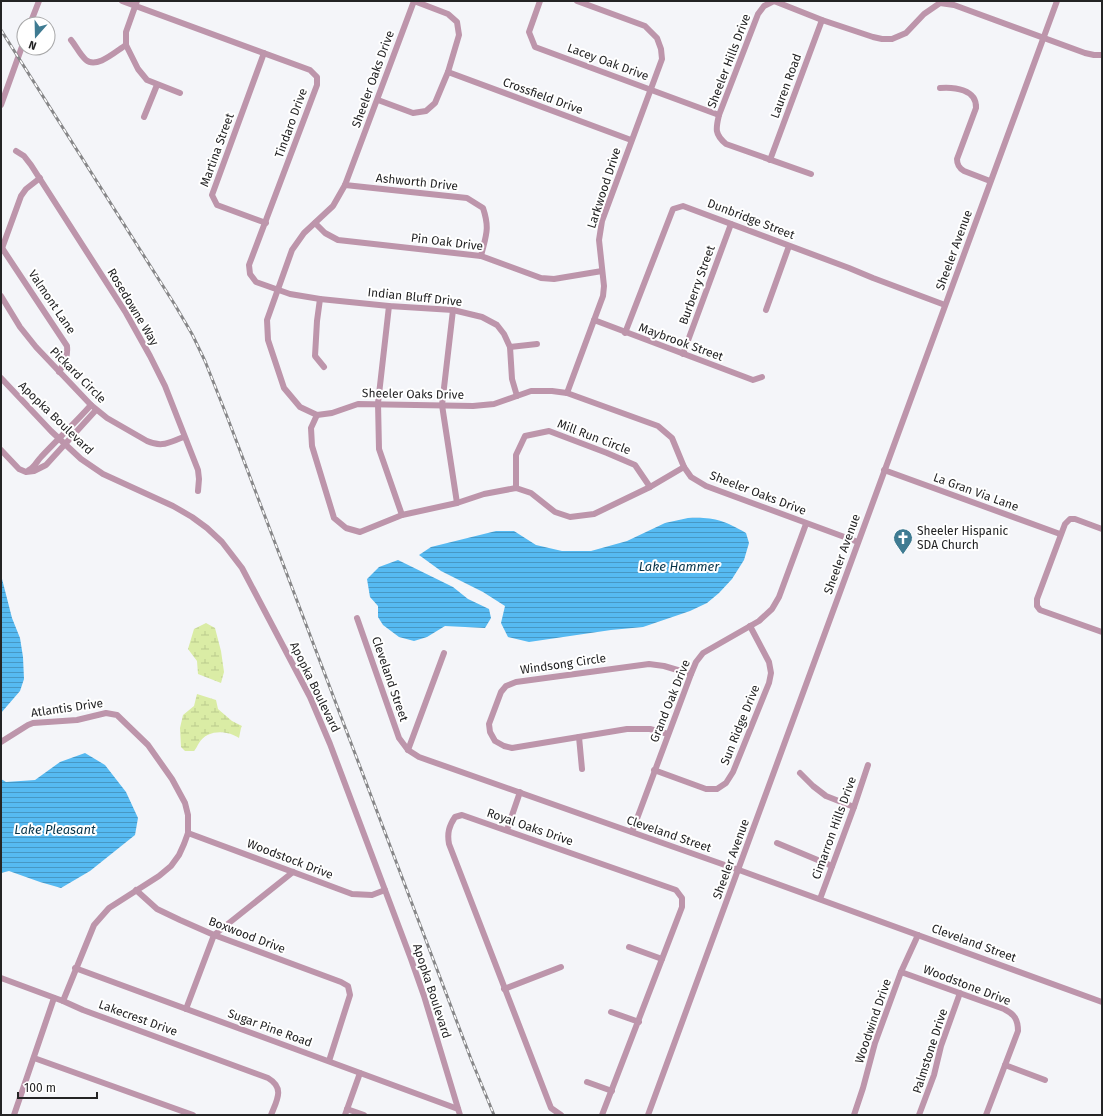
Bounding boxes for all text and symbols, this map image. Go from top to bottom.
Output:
street label: Sheeler Hills Drive [705,12,753,110]
north arrow [16,16,56,56]
street label: Sheeler Oaks Drive [349,29,397,129]
text: N [27,38,38,52]
street label: Lacey Oak Drive [565,41,651,83]
street label: Lauren Road [768,52,804,120]
street label: Crossfield Drive [501,75,585,117]
street label: Tindaro Drive [272,86,310,160]
street label: Martina Street [197,111,237,189]
street label: Larkwood Drive [584,146,624,230]
street label: Ashworth Drive [375,171,459,193]
street label: Dunbridge Street [705,196,797,242]
street label: Sheeler Avenue [933,208,975,292]
street label: Pin Oak Drive [410,231,484,253]
street label: Burberry Street [676,243,718,327]
street label: Rosedowne Way [104,266,162,348]
street label: Valmont Lane [26,267,78,337]
street label: Indian Bluff Drive [367,285,463,309]
street label: Maybrook Street [637,320,726,364]
street label: Pickard Circle [47,344,109,406]
street label: Apopka Boulevard [16,379,96,457]
street label: Sheeler Oaks Drive [362,386,464,402]
street label: Mill Run Circle [555,417,633,457]
street label: Sheeler Oaks Drive [708,468,808,518]
street label: La Gran Via Lane [931,470,1021,514]
street label: Sheeler Avenue [821,512,863,596]
place label: Sheeler Hispanic SDA Church [917,524,1009,552]
church icon: Sheeler Hispanic SDA Church [892,527,914,555]
water label: Lake Hammer [639,559,720,574]
street label: Cleveland Street [369,635,411,724]
street label: Apopka Boulevard [287,640,343,734]
street label: Windsong Circle [519,651,607,677]
street label: Grand Oak Drive [647,658,693,744]
street label: Sun Ridge Drive [718,683,762,767]
street label: Atlantis Drive [30,696,104,720]
street label: Cimarron Hills Drive [809,775,859,881]
street label: Royal Oaks Drive [485,806,575,848]
street label: Cleveland Street [625,813,714,855]
street label: Sheeler Avenue [710,817,752,901]
water label: Lake Pleasant [14,822,96,837]
street label: Woodstock Drive [245,836,335,882]
street label: Boxwood Drive [207,914,287,956]
street label: Cleveland Street [930,921,1019,965]
street label: Apopka Boulevard [410,942,454,1040]
street label: Woodstone Drive [921,962,1013,1008]
street label: Woodwind Drive [852,977,894,1065]
street label: Lakecrest Drive [97,997,179,1039]
street label: Sugar Pine Road [226,1006,314,1050]
street label: Palmstone Drive [910,1007,950,1095]
scale bar [18,1074,97,1100]
text: 100 m [24,1081,56,1095]

